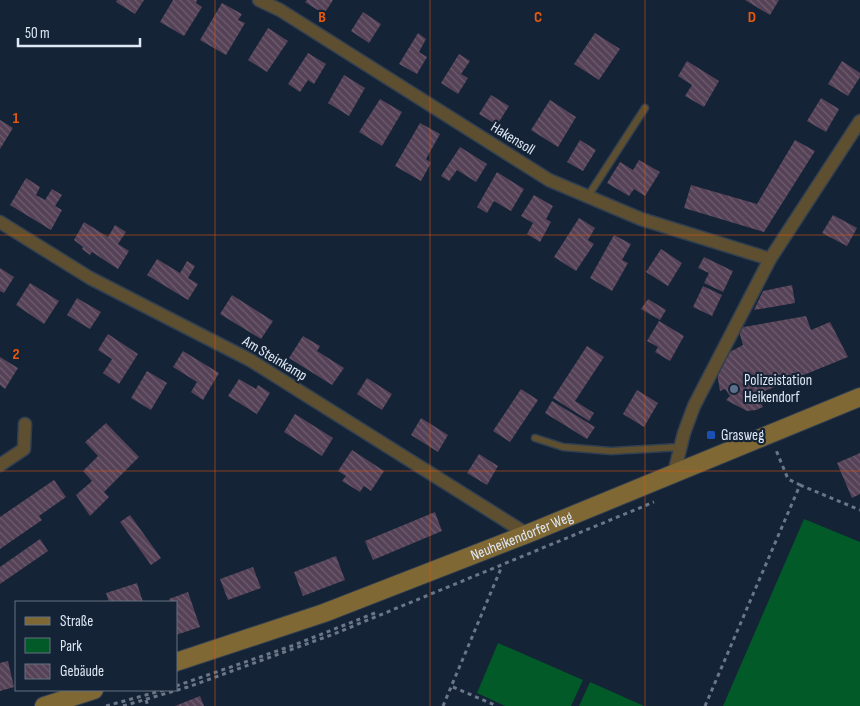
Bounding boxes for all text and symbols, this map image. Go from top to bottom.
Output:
text: B [318,8,326,27]
text: C [534,8,542,27]
text: D [748,8,756,27]
scale bar [18,15,140,47]
text: 50 m [25,24,50,43]
text: 1 [13,109,20,128]
street label: Hakensoll [487,118,538,159]
street label: Am Steinkamp [238,331,311,385]
text: 2 [12,345,20,364]
place label: Polizeistation Heikendorf [744,371,812,407]
marker: Polizeistation Heikendorf [728,383,740,395]
place label: Grasweg [721,426,764,445]
marker: Grasweg [705,429,717,441]
street label: Neuheikendorfer Weg [468,507,576,565]
legend [15,601,178,691]
text: Straße [60,612,93,631]
text: Park [60,637,82,656]
text: Gebäude [60,662,104,681]

